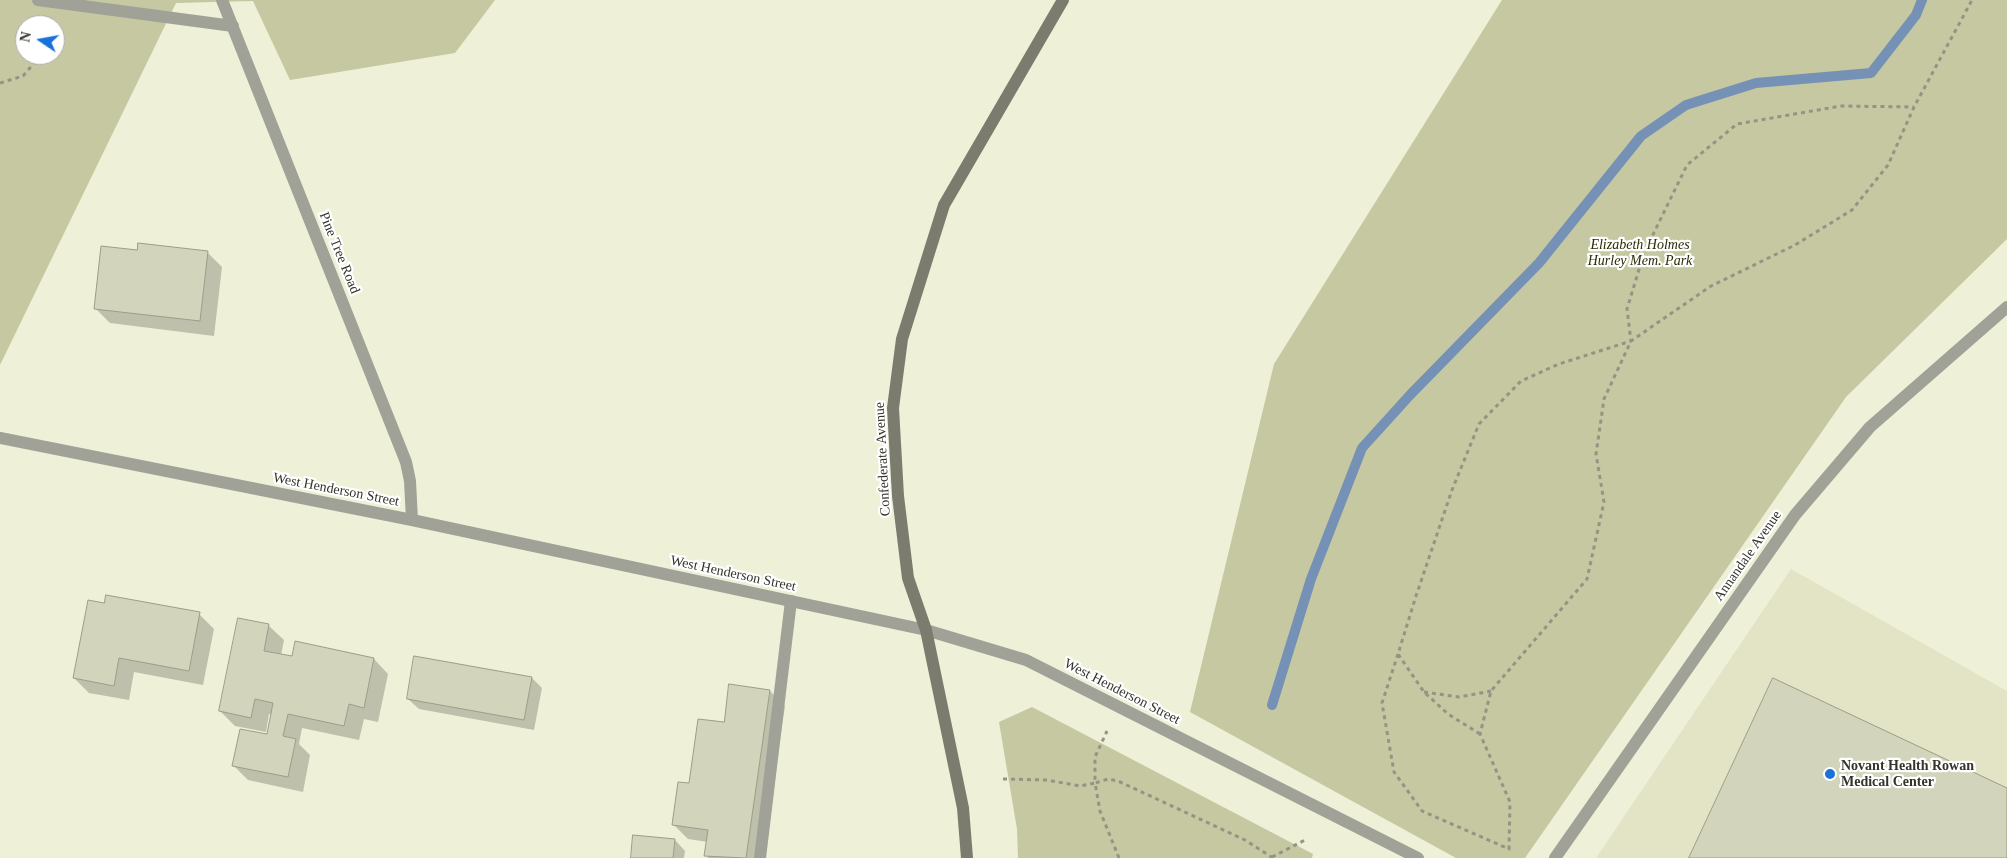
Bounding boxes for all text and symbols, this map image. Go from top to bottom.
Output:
north arrow [15,15,65,65]
text: N [17,30,34,43]
street label: Pine Tree Road [315,210,363,296]
park label: Elizabeth Holmes Hurley Mem. Park [1588,237,1692,270]
street label: Confederate Avenue [872,401,894,517]
street label: West Henderson Street [272,470,400,510]
street label: Annandale Avenue [1711,508,1785,604]
street label: West Henderson Street [669,552,797,596]
street label: West Henderson Street [1061,655,1183,729]
place label: Novant Health Rowan Medical Center [1841,758,1974,790]
marker: Novant Health Rowan Medical Center [1823,767,1837,781]

